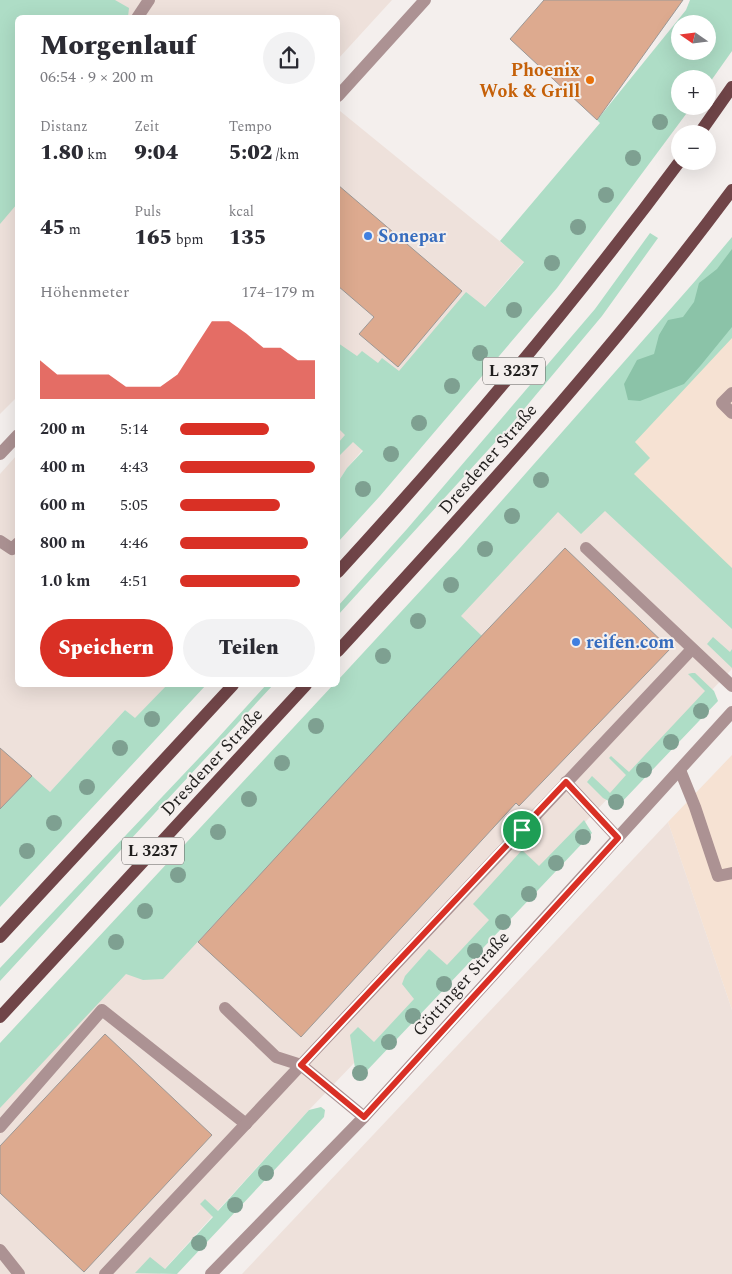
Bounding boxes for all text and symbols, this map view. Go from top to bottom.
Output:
north arrow [671,15,716,60]
map controls [671,15,716,170]
text: Morgenlauf [40,24,196,67]
button: share [263,32,315,84]
place label: Phoenix Wok & Grill [479,57,580,105]
text: 06:54 · 9 × 200 m [40,65,154,89]
button: + [671,70,716,115]
marker: Phoenix Wok & Grill [584,74,596,86]
text: Distanz [40,116,88,137]
text: Zeit [134,116,159,137]
text: Tempo [229,116,272,137]
button: − [671,125,716,170]
text: 1.80 [40,137,84,169]
text: 9:04 [134,137,178,169]
text: 5:02 [229,137,272,169]
text: km [84,144,107,165]
text: /km [272,144,299,165]
text: Puls [134,201,161,222]
text: kcal [229,201,254,222]
text: 45 [40,212,65,244]
text: m [65,219,81,240]
text: 165 [134,222,172,254]
text: 135 [229,222,266,254]
place label: Sonepar [378,223,446,250]
text: bpm [172,229,203,250]
marker: Sonepar [362,230,374,242]
text: Höhenmeter [40,280,129,304]
text: 174–179 m [241,280,315,304]
road number: L 3237 [483,358,545,384]
street label: Dresdener Straße [432,398,544,520]
text: 200 m [40,417,85,441]
text: 5:14 [120,417,148,441]
text: 400 m [40,455,85,479]
text: 4:43 [120,455,148,479]
text: 600 m [40,493,85,517]
text: 5:05 [120,493,148,517]
text: 800 m [40,531,85,555]
text: 4:46 [120,531,148,555]
text: 1.0 km [40,569,90,593]
text: 4:51 [120,569,148,593]
button: Speichern [40,619,173,677]
button: Teilen [183,619,315,677]
place label: reifen.com [586,629,675,656]
marker: reifen.com [570,636,582,648]
street label: Dresdener Straße [155,702,269,822]
pin [501,809,543,851]
icon: arrive [508,816,536,844]
road number: L 3237 [122,838,184,864]
street label: Göttinger Straße [406,925,516,1043]

